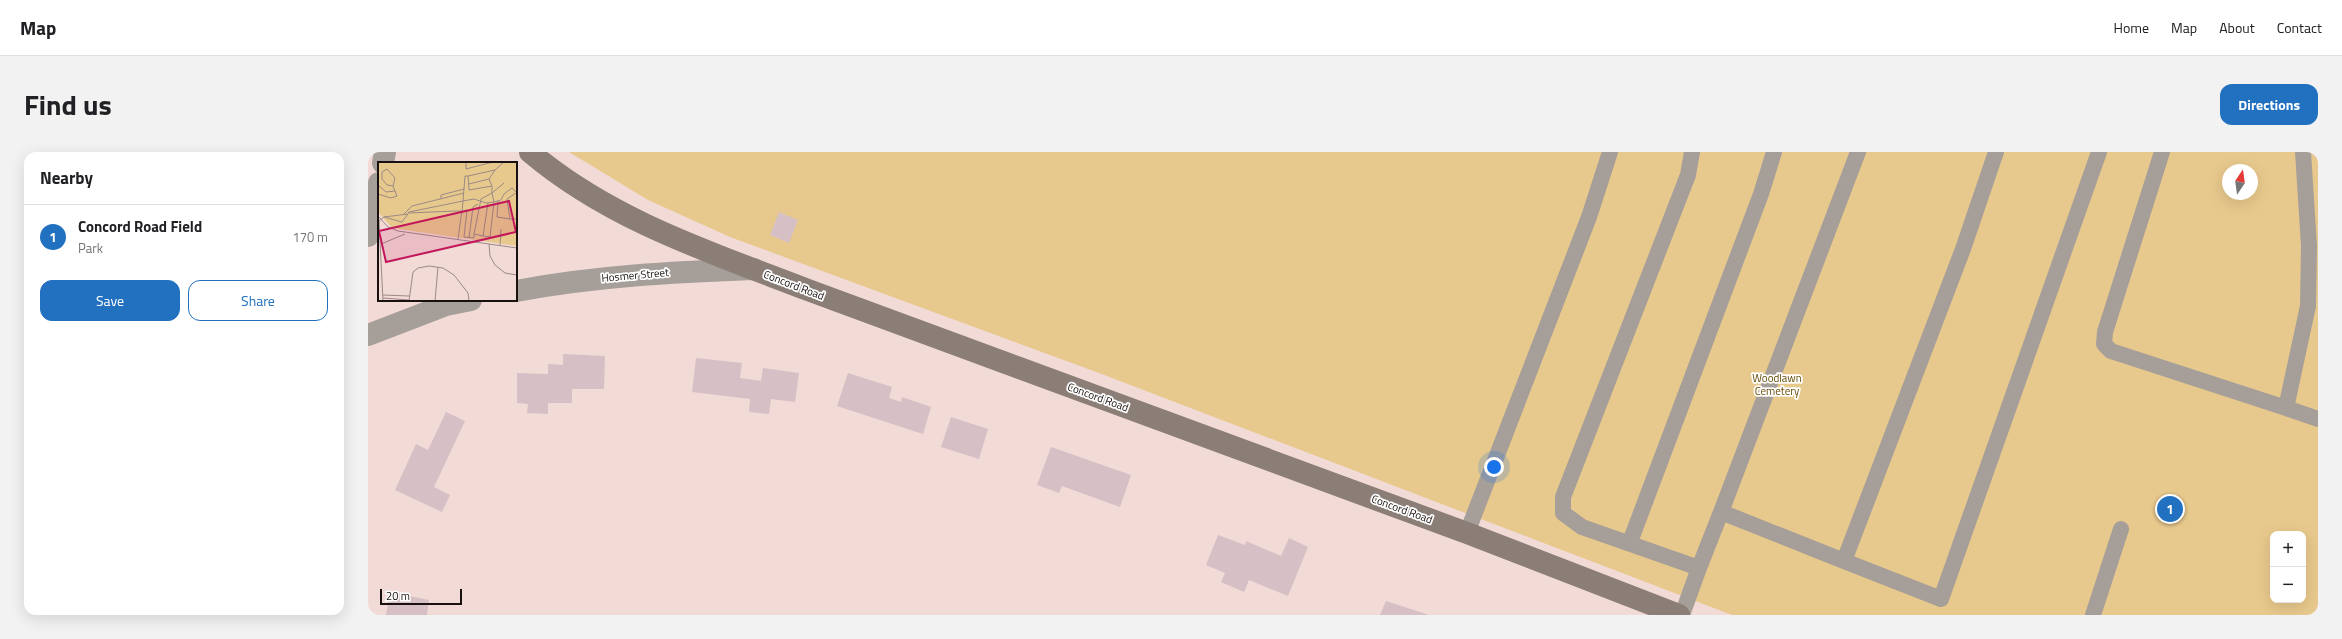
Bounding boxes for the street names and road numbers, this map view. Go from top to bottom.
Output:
street label: Hosmer Street [601,264,670,286]
street label: Concord Road [761,266,827,304]
street label: Concord Road [1065,379,1131,415]
street label: Concord Road [1369,491,1435,527]

